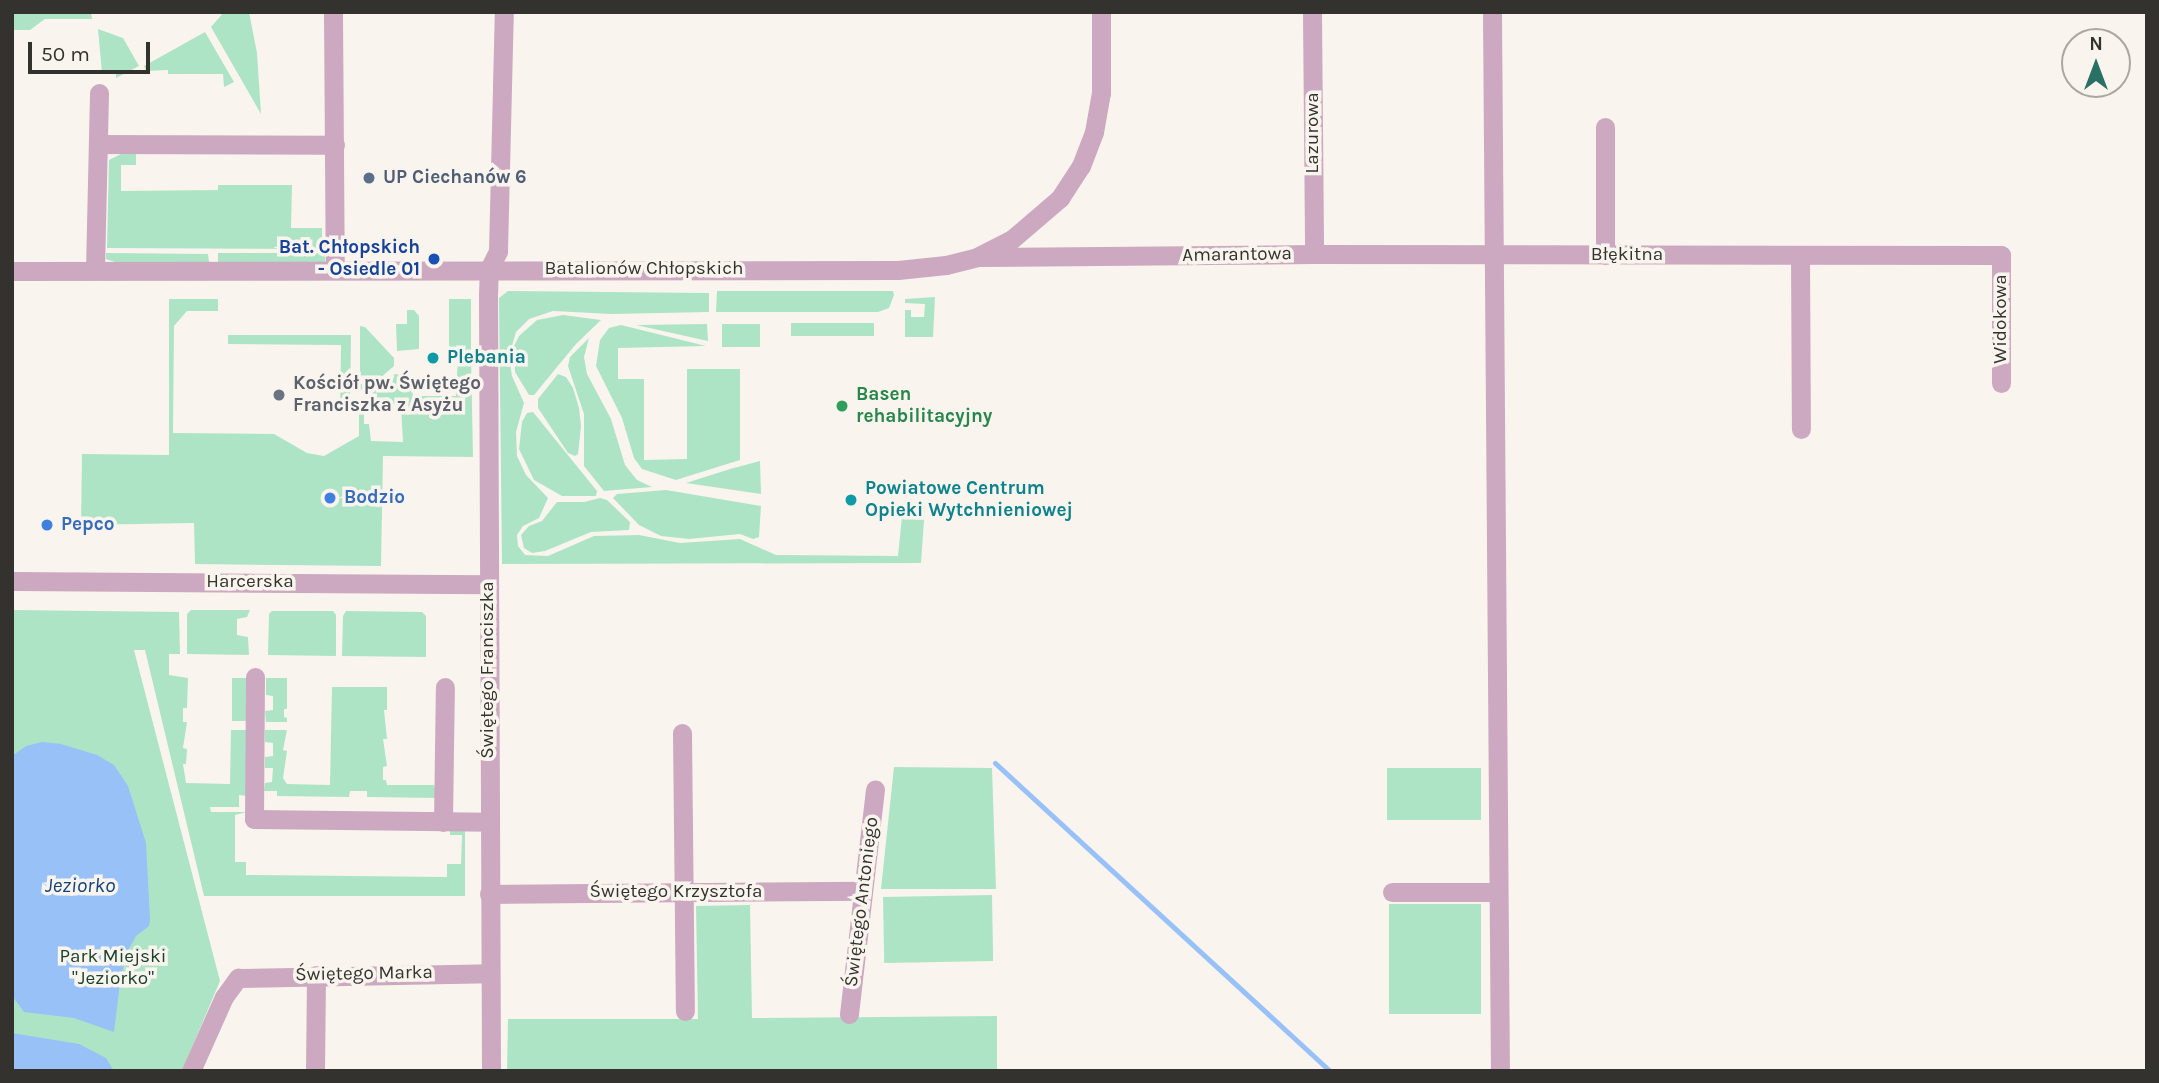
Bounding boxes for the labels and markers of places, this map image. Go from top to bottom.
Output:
place label: UP Ciechanów 6 [383,167,527,189]
marker: UP Ciechanów 6 [361,170,377,186]
place label: Bat. Chłopskich - Osiedle 01 [279,237,420,281]
marker: Bat. Chłopskich - Osiedle 01 [426,251,442,267]
place label: Plebania [447,347,526,369]
marker: Plebania [425,350,441,366]
place label: Kościół pw. Świętego Franciszka z Asyżu [293,373,481,417]
place label: Basen rehabilitacyjny [856,384,992,428]
marker: Kościół pw. Świętego Franciszka z Asyżu [271,387,287,403]
marker: Basen rehabilitacyjny [834,398,850,414]
place label: Powiatowe Centrum Opieki Wytchnieniowej [865,478,1073,522]
place label: Bodzio [344,487,405,509]
marker: Bodzio [322,490,338,506]
marker: Powiatowe Centrum Opieki Wytchnieniowej [843,492,859,508]
place label: Pepco [61,514,115,536]
marker: Pepco [39,517,55,533]

